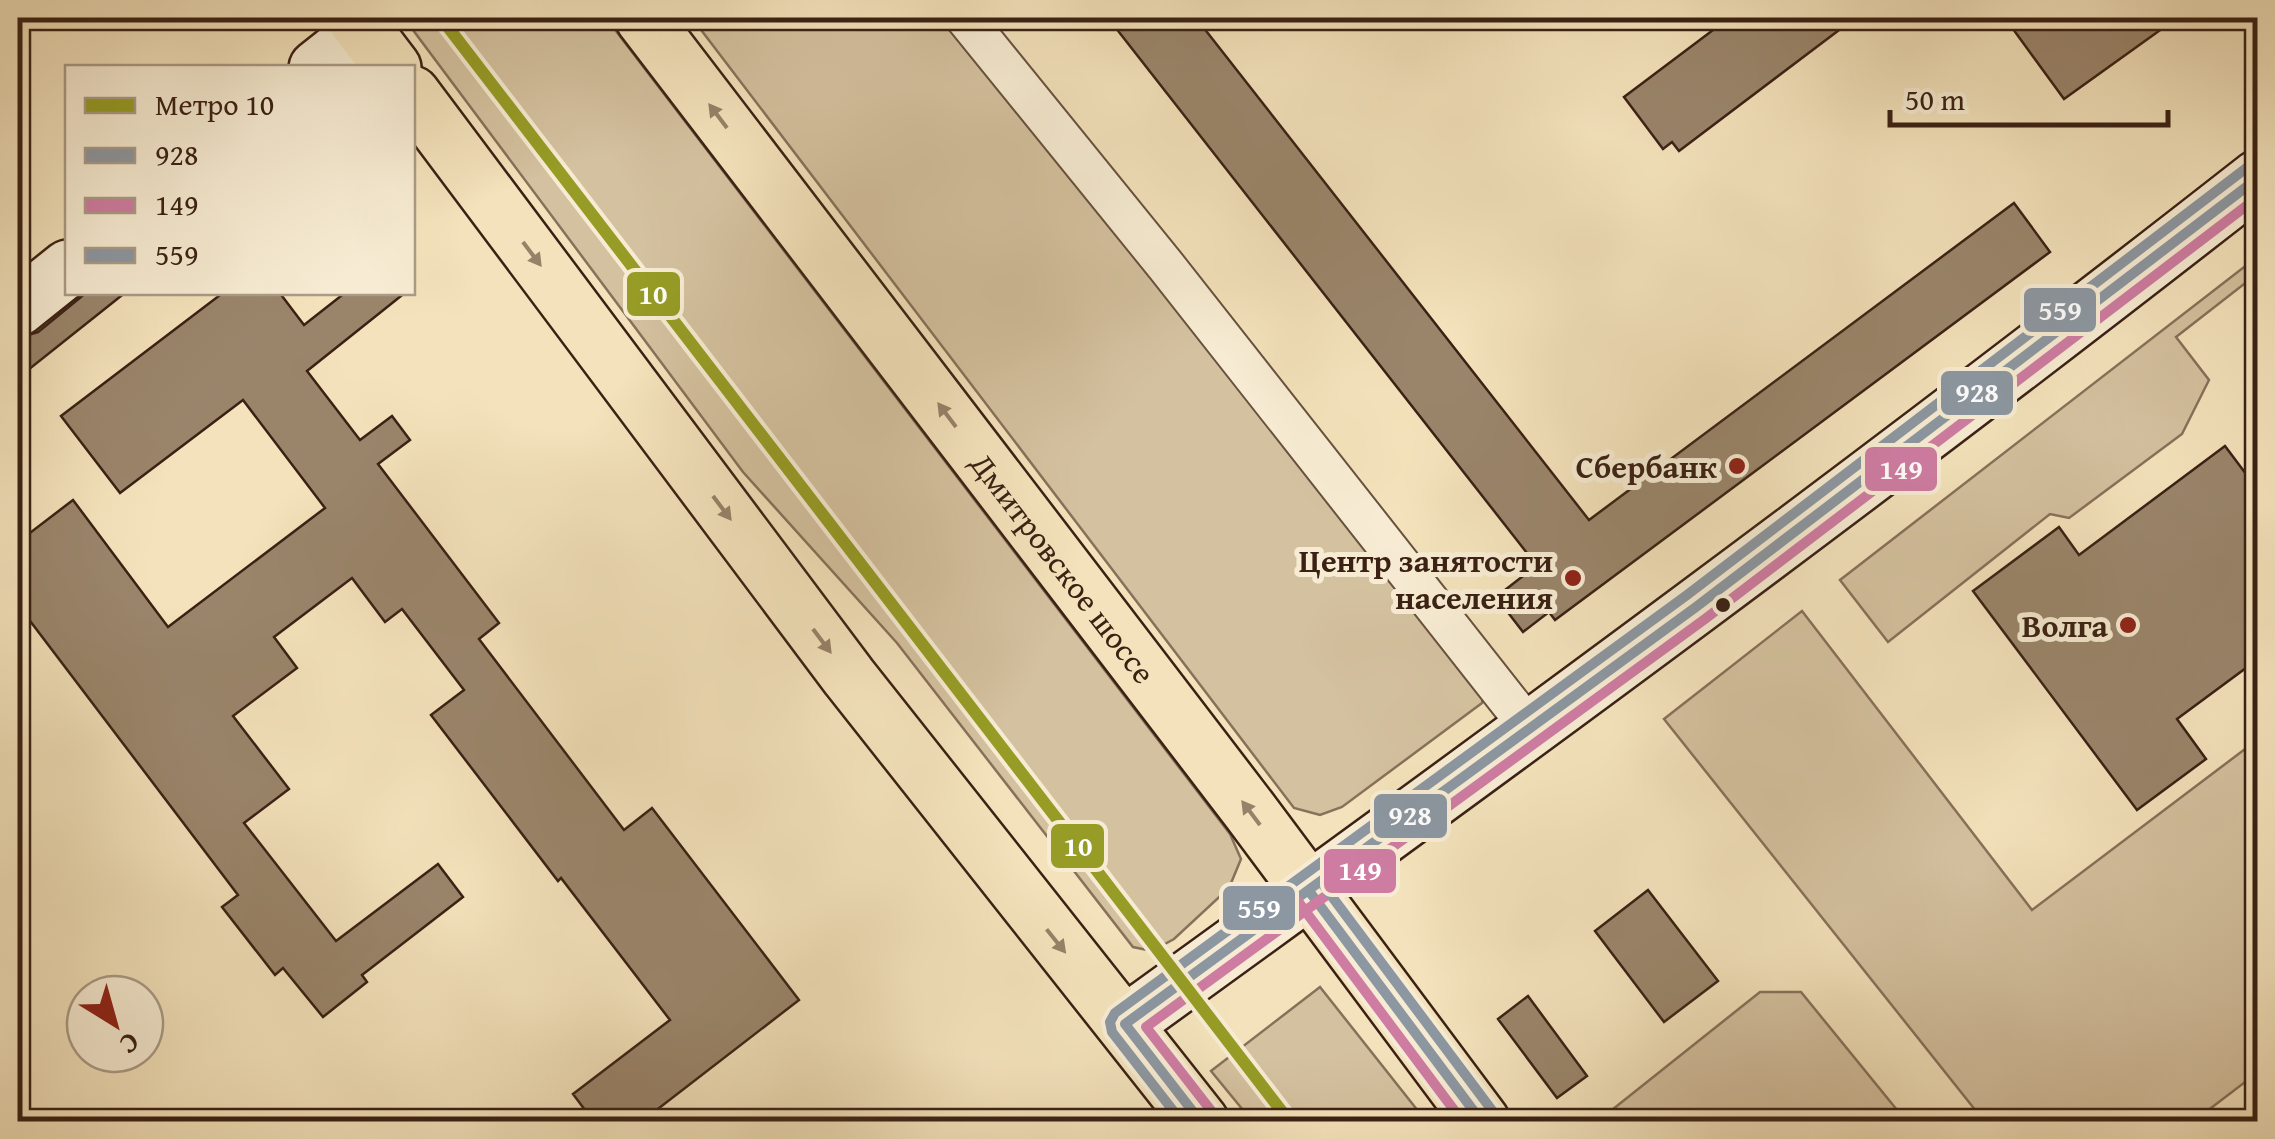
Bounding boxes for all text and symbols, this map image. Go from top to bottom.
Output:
legend [65,65,415,295]
scale bar [1890,65,2168,127]
text: 50 m [1905,77,1965,121]
text: Метро 10 [155,82,274,126]
one-way arrow [708,104,729,130]
text: 928 [155,132,198,176]
text: 149 [155,182,198,226]
text: 559 [155,232,198,276]
one-way arrow [521,241,541,267]
line badge: 10 [625,270,682,318]
text: 10 [638,273,668,314]
line badge: 559 [2022,286,2098,334]
text: 559 [2038,289,2082,330]
line badge: 928 [1939,369,2015,417]
text: 928 [1955,371,1999,412]
one-way arrow [937,403,958,428]
street label: Дмитровское шоссе [959,441,1167,693]
place label: Сбербанк [1576,443,1718,490]
line badge: 149 [1863,445,1939,493]
text: 149 [1879,448,1923,489]
marker: Сбербанк [1726,455,1748,477]
one-way arrow [712,495,732,521]
place label: Центр занятости населения [1299,537,1553,621]
marker: Центр занятости населения [1562,567,1584,589]
unlabelled marker [1713,595,1733,615]
place label: Волга [2022,602,2109,649]
marker: Волга [2117,614,2139,636]
one-way arrow [811,628,831,654]
line badge: 928 [1372,792,1449,840]
text: 928 [1388,794,1432,835]
one-way arrow [1241,800,1261,826]
line badge: 10 [1049,822,1106,870]
text: 10 [1063,825,1093,866]
line badge: 149 [1322,847,1398,895]
text: 149 [1338,849,1382,890]
line badge: 559 [1221,884,1297,932]
text: 559 [1237,887,1281,928]
one-way arrow [1046,928,1066,954]
north arrow [65,974,165,1074]
text: С [112,1023,149,1066]

